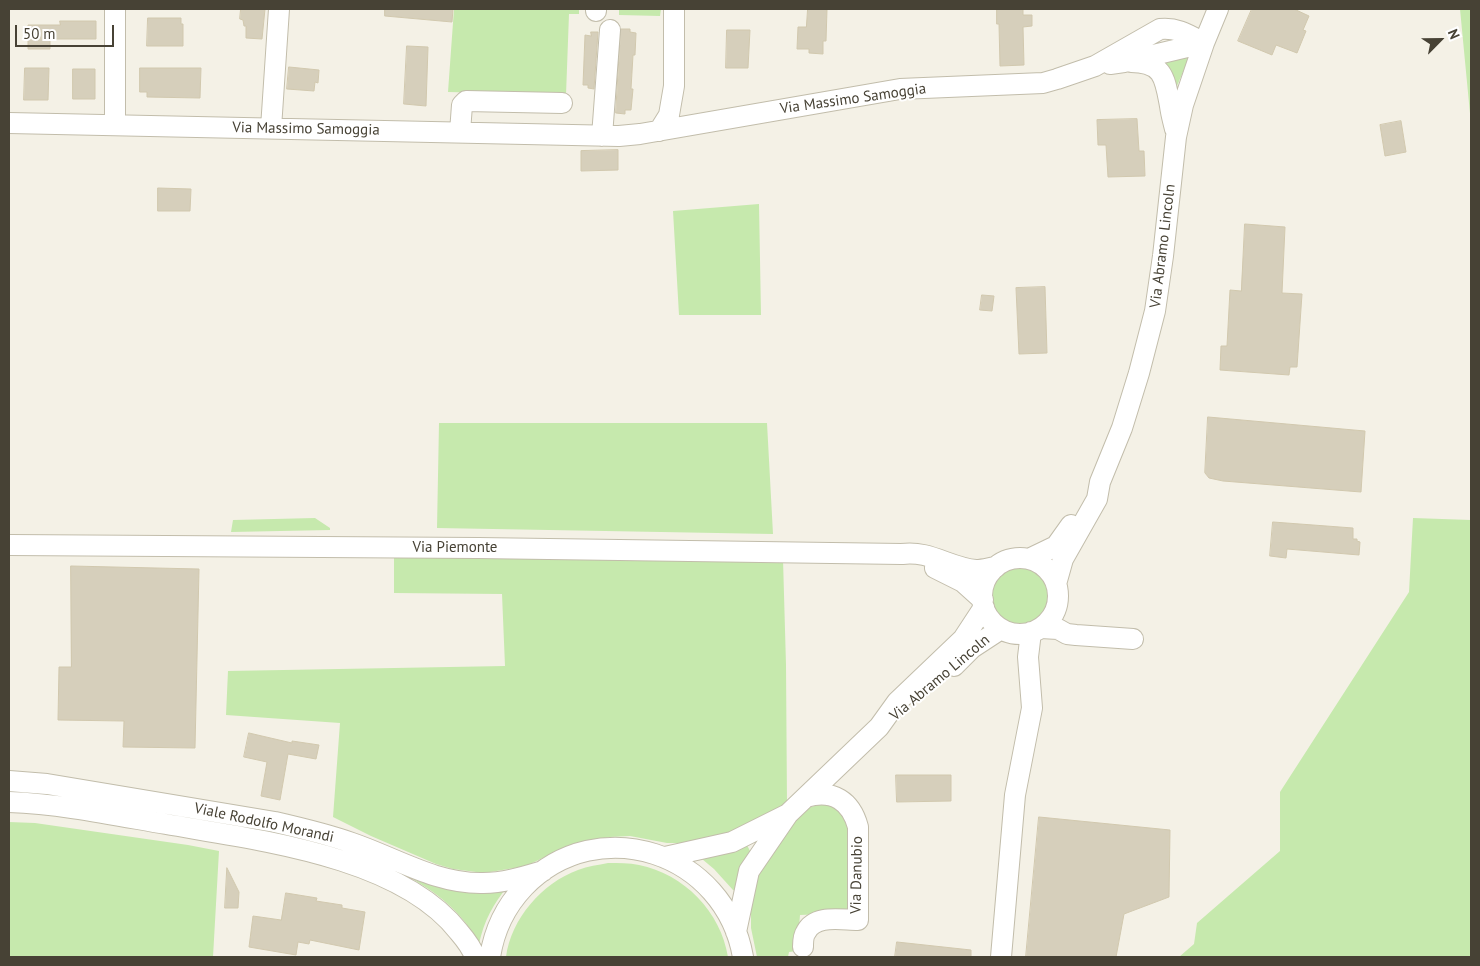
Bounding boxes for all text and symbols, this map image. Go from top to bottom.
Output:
scale bar [18,15,116,47]
north arrow [1415,15,1465,65]
text: 50 m [23,24,56,43]
text: N [1444,26,1464,42]
street label: Via Massimo Samoggia [779,80,927,118]
street label: Via Massimo Samoggia [232,119,380,139]
street label: Via Abramo Lincoln [1146,183,1180,309]
street label: Via Piemonte [413,539,497,557]
street label: Via Abramo Lincoln [886,631,994,725]
street label: Viale Rodolfo Morandi [193,799,335,847]
street label: Via Danubio [847,836,867,914]

